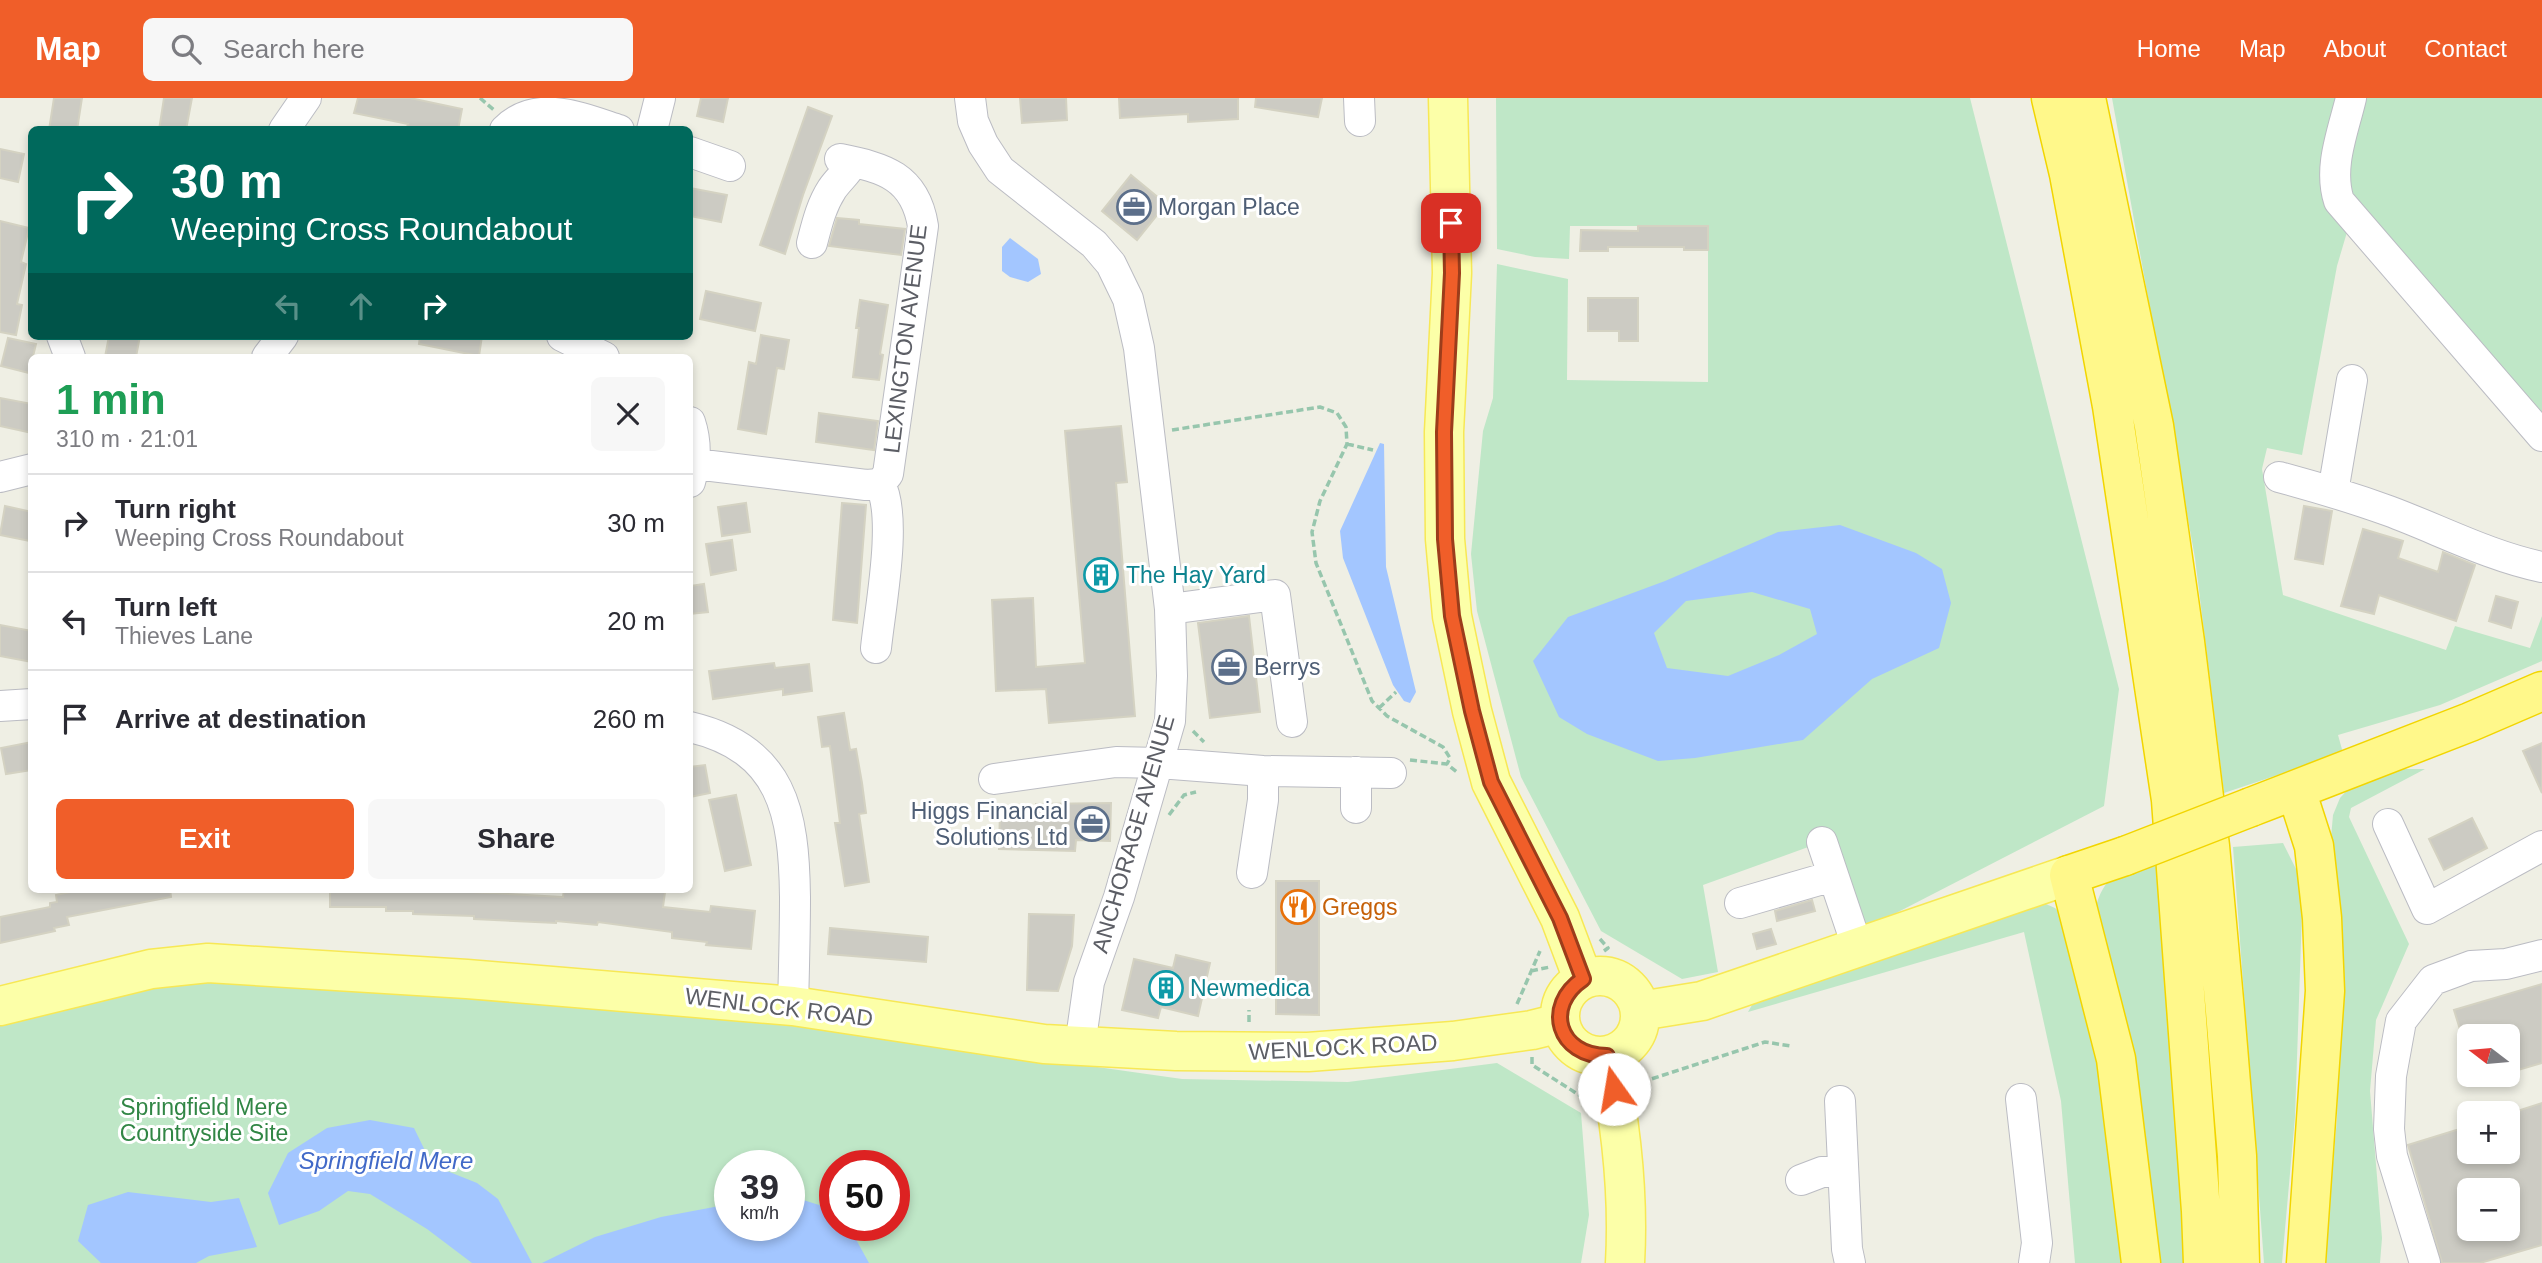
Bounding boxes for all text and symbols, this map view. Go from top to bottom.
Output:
search box [143,18,633,81]
text: Map [35,30,101,67]
icon: search [167,30,205,68]
text: Search here [223,34,365,64]
text: Home [2137,35,2201,62]
text: Map [2239,35,2286,62]
text: About [2324,35,2386,62]
text: Contact [2424,35,2507,62]
icon: right [56,154,147,245]
text: 30 m [171,154,283,208]
office icon: Morgan Place [1115,188,1153,226]
pin [1421,193,1481,253]
place label: Morgan Place [1158,194,1300,220]
icon: arrive [1432,204,1470,242]
text: Weeping Cross Roundabout [171,211,572,247]
street label: LEXINGTON AVENUE [878,223,932,455]
icon: left [269,287,307,325]
icon: ahead [342,287,380,325]
icon: right [415,287,453,325]
text: 1 min [56,376,166,423]
button: close [591,377,665,451]
text: 310 m · 21:01 [56,426,198,452]
text: Turn right [115,494,236,524]
icon: right [56,504,94,542]
text: 30 m [607,508,665,538]
text: Weeping Cross Roundabout [115,525,404,551]
building icon: The Hay Yard [1082,556,1120,594]
place label: The Hay Yard [1126,562,1266,588]
text: Turn left [115,592,217,622]
icon: left [56,602,94,640]
text: 20 m [607,606,665,636]
text: Thieves Lane [115,623,253,649]
office icon: Berrys [1210,648,1248,686]
place label: Berrys [1254,654,1320,680]
icon: arrive [56,700,94,738]
text: Arrive at destination [115,704,366,734]
text: 260 m [593,704,665,734]
street label: ANCHORAGE AVENUE [1087,712,1179,956]
place label: Higgs Financial Solutions Ltd [911,798,1068,850]
button: Exit [56,799,354,879]
button: Share [368,799,665,879]
office icon: Higgs Financial Solutions Ltd [1073,805,1111,843]
restaurant icon: Greggs [1279,888,1317,926]
place label: Greggs [1322,894,1397,920]
building icon: Newmedica [1147,969,1185,1007]
place label: Newmedica [1190,975,1310,1001]
street label: WENLOCK ROAD [684,983,874,1031]
north arrow [2457,1024,2520,1087]
map controls [2457,1024,2520,1241]
street label: WENLOCK ROAD [1248,1029,1438,1065]
position arrow [1577,1052,1651,1126]
park label: Springfield Mere Countryside Site [120,1094,288,1146]
button: + [2457,1101,2520,1164]
water label: Springfield Mere [299,1147,473,1174]
speed limit sign: 50 [819,1150,910,1241]
text: 39 [740,1167,779,1206]
button: − [2457,1178,2520,1241]
text: km/h [740,1203,779,1223]

